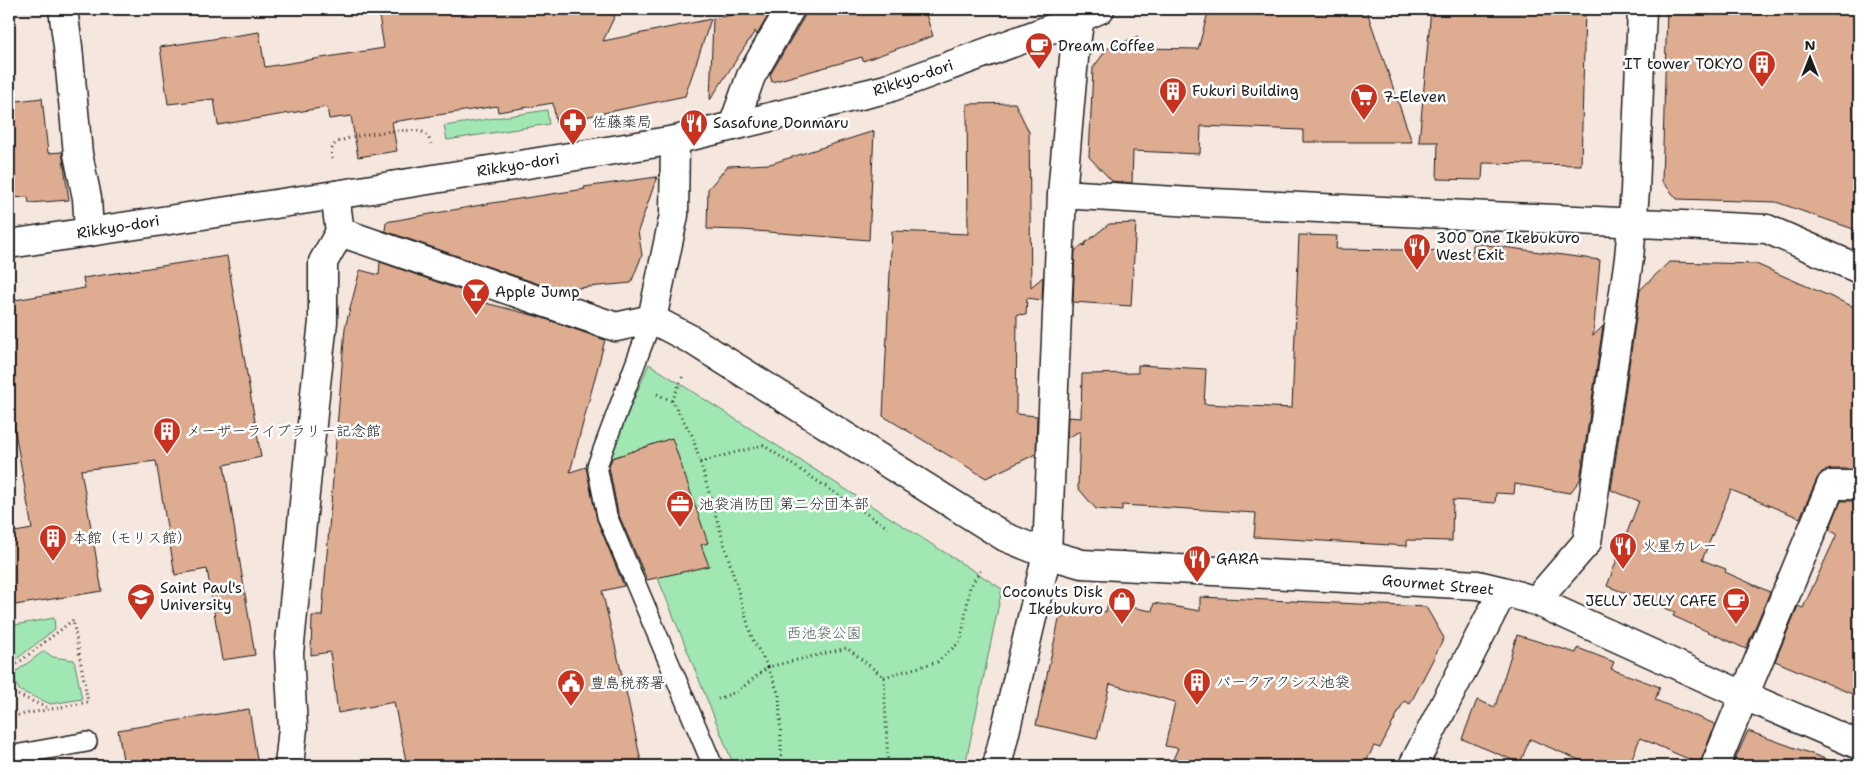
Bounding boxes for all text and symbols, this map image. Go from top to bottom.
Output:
cafe icon: Dream Coffee [1024,31,1054,70]
north arrow [1786,32,1836,82]
place label: Dream Coffee [1058,36,1155,56]
text: N [1804,36,1816,54]
building icon: IT tower TOKYO [1747,49,1777,88]
place label: IT tower TOKYO [1624,54,1743,74]
street label: Rikkyo-dori [870,55,956,101]
building icon: Fukuri Building [1158,76,1188,115]
place label: Fukuri Building [1192,81,1299,101]
supermarket icon: 7-Eleven [1349,82,1379,121]
place label: 7-Eleven [1383,87,1446,107]
pharmacy icon: 佐藤薬局 [558,107,588,146]
restaurant icon: Sasafune Donmaru [679,108,709,147]
place label: 佐藤薬局 [592,112,652,132]
place label: Sasafune Donmaru [713,113,849,133]
street label: Rikkyo-dori [475,149,561,181]
street label: Rikkyo-dori [75,211,161,243]
place label: 300 One Ikebukuro West Exit [1436,228,1580,265]
restaurant icon: 300 One Ikebukuro West Exit [1402,232,1432,271]
bar icon: Apple Jump [461,277,491,316]
place label: Apple Jump [495,282,580,302]
building icon: メーザーライブラリー記念館 [152,416,182,455]
place label: メーザーライブラリー記念館 [186,421,381,441]
office icon: 池袋消防団 第二分団本部 [665,489,695,528]
place label: 池袋消防団 第二分団本部 [699,494,869,514]
building icon: 本館（モリス館） [38,523,68,562]
place label: 本館（モリス館） [72,528,192,548]
restaurant icon: 火星カレー [1608,531,1638,570]
place label: 火星カレー [1642,536,1718,556]
restaurant icon: GARA [1182,544,1212,583]
place label: GARA [1216,549,1259,569]
street label: Gourmet Street [1381,570,1495,600]
place label: Saint Paul's University [160,578,242,615]
school or university icon: Saint Paul's University [126,582,156,621]
place label: Coconuts Disk Ikebukuro [1002,582,1103,619]
shop icon: Coconuts Disk Ikebukuro [1107,586,1137,625]
cafe icon: JELLY JELLY CAFE [1721,586,1751,625]
place label: JELLY JELLY CAFE [1585,591,1717,611]
park label: 西池袋公園 [786,623,862,643]
building icon: パークアクシス池袋 [1182,667,1212,706]
public building icon: 豊島税務署 [556,668,586,707]
place label: パークアクシス池袋 [1216,672,1350,692]
place label: 豊島税務署 [590,673,665,693]

